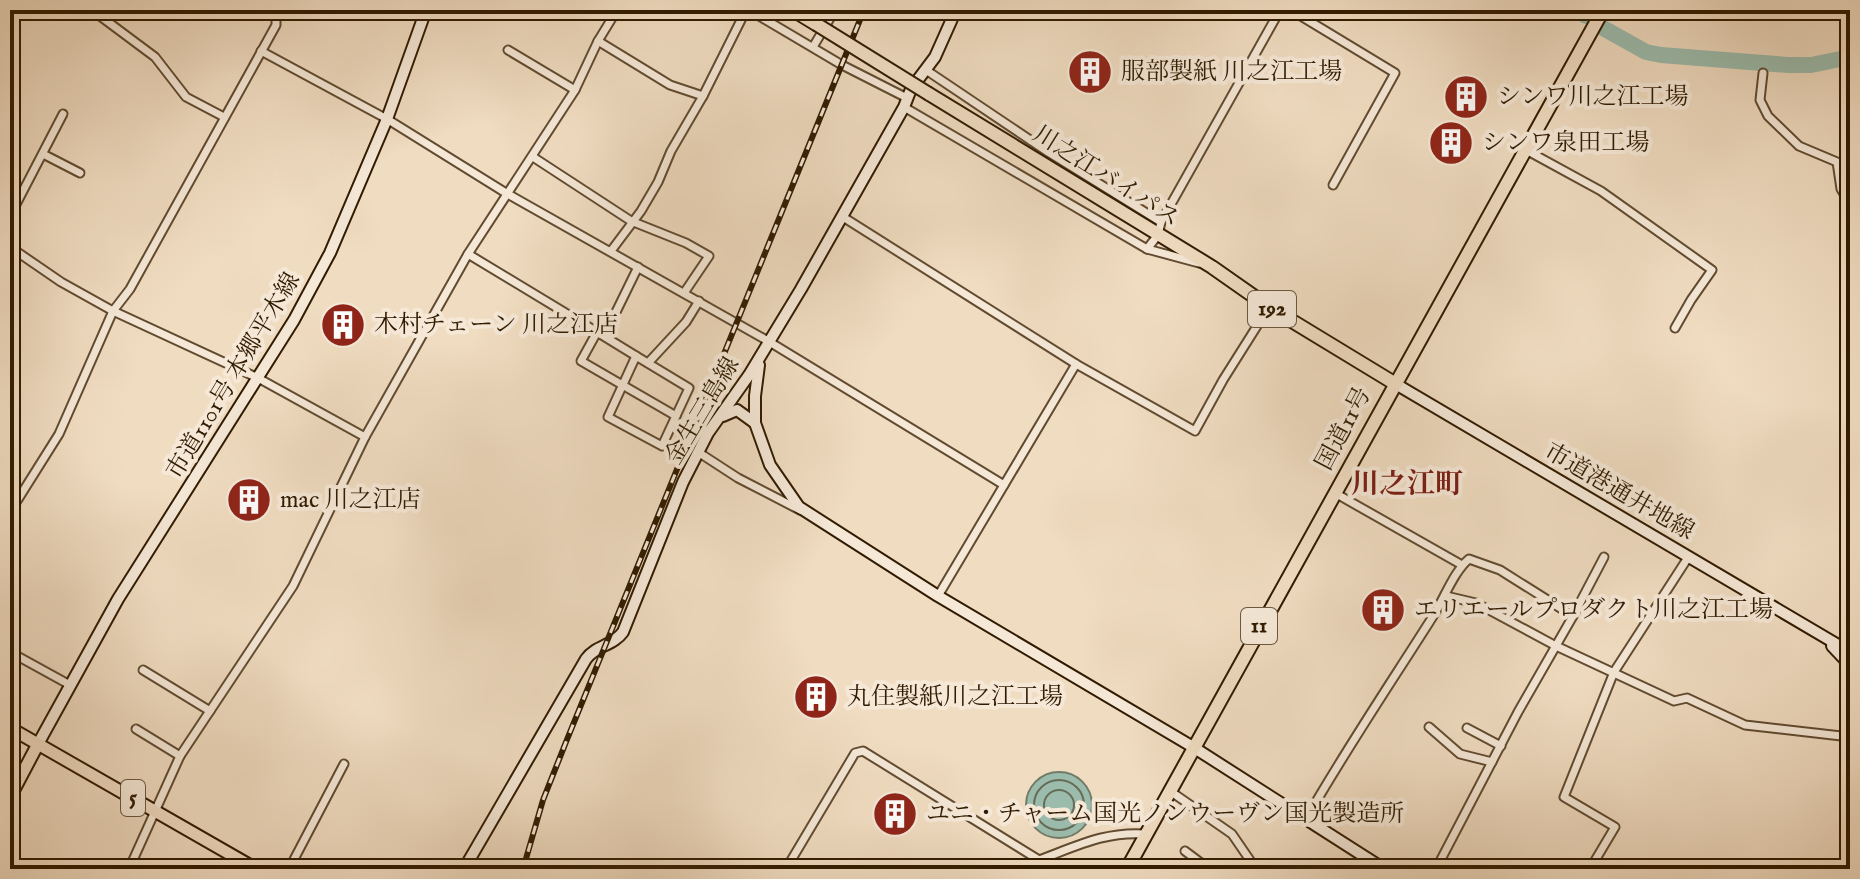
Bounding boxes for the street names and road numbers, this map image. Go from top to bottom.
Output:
street label: 川之江バイパス [1027,119,1185,235]
street label: 市道1101号 本郷平木線 [160,267,308,485]
road number: 192 [1248,291,1296,327]
street label: 金生三島線 [659,352,747,470]
street label: 国道11号 [1309,382,1379,476]
street label: 市道港通井地線 [1539,437,1699,547]
road number: 11 [1241,608,1277,644]
road number: 5 [121,780,145,816]

